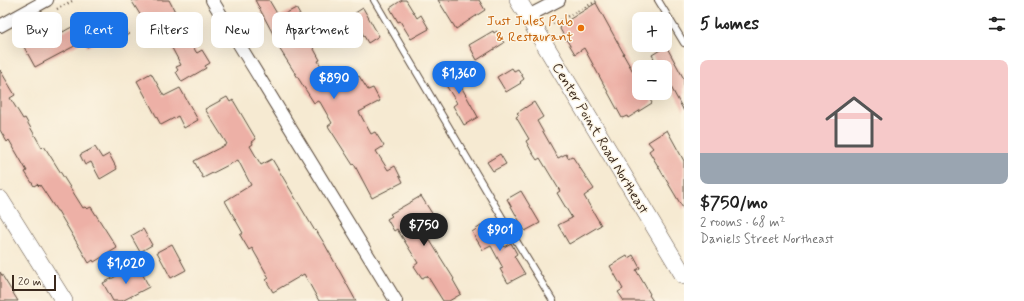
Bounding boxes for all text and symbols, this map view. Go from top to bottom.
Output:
chip: Buy [12,12,62,48]
chip: Rent [70,12,128,48]
chip: Filters [136,12,203,48]
chip: New [211,12,264,48]
chip: Apartment [272,12,363,48]
place label: Just Jules Pub & Restaurant [487,12,573,46]
map controls [632,12,672,100]
button: + [632,12,672,52]
text: 5 homes [700,13,759,35]
icon: filters [986,13,1008,35]
marker: Just Jules Pub & Restaurant [576,23,586,33]
street label: Center Point Road Northeast [548,60,653,218]
button: − [632,60,672,100]
pin: $1,360 [426,61,492,95]
text: $1,360 [441,65,477,82]
pin: $890 [310,66,358,100]
text: $890 [319,70,349,87]
icon: home [818,86,890,158]
text: $750/mo [700,192,768,214]
pin: $750 [400,213,448,247]
text: 2 rooms · 68 m² [700,214,785,231]
text: $750 [409,217,439,234]
pin: $901 [476,218,524,252]
text: $901 [487,222,513,239]
text: Daniels Street Northeast [700,231,834,248]
pin: $1,020 [93,251,159,285]
text: $1,020 [107,255,145,272]
scale bar [12,273,56,292]
text: 20 m [18,275,41,289]

